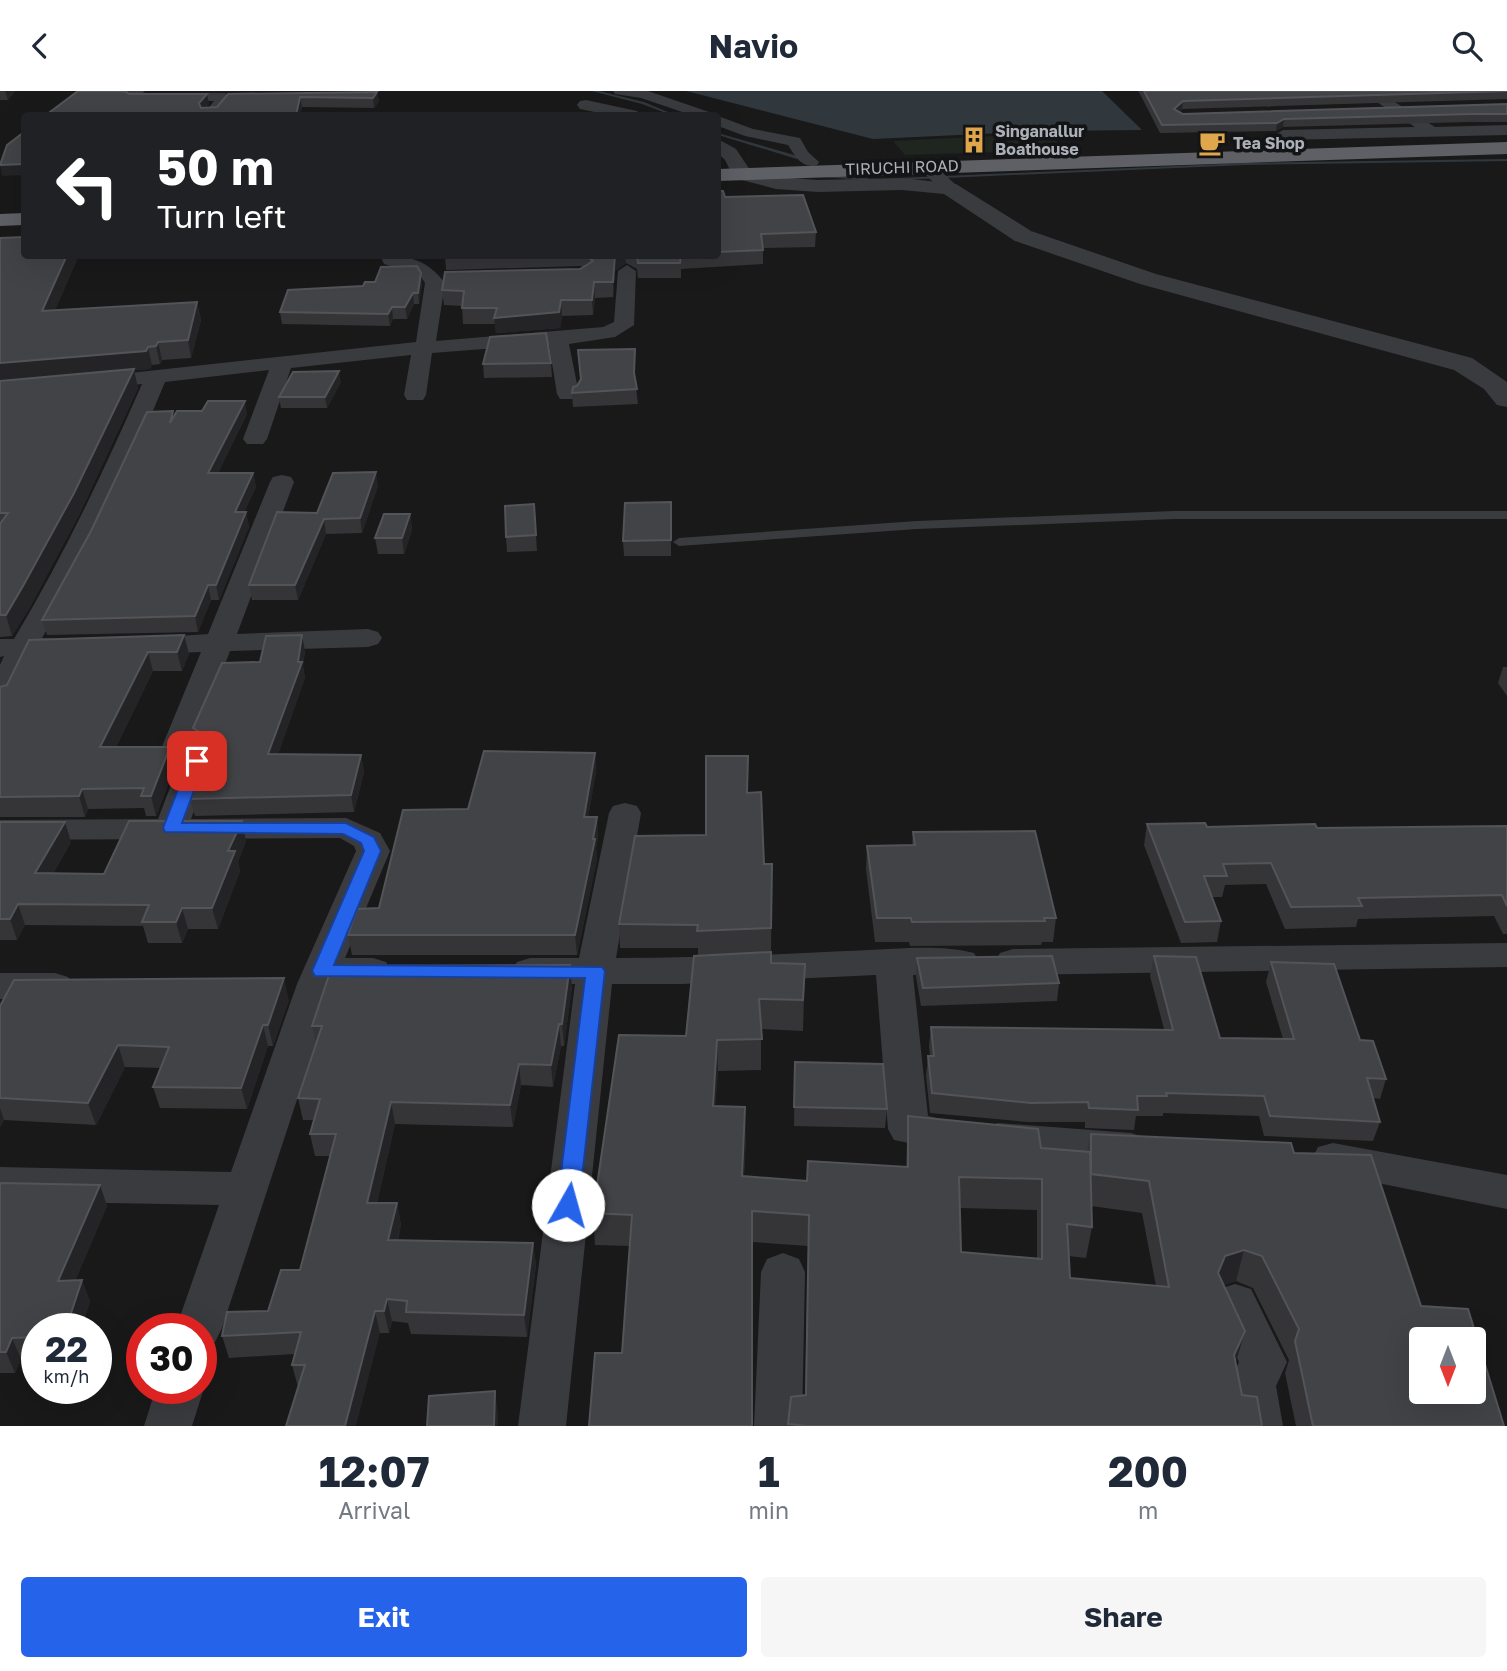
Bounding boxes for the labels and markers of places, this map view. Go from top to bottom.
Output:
place label: Singanallur Boathouse [995,121,1084,159]
building icon: Singanallur Boathouse [959,125,989,155]
cafe icon: Tea Shop [1197,128,1227,158]
place label: Tea Shop [1233,133,1305,153]
pin [167,731,227,791]

